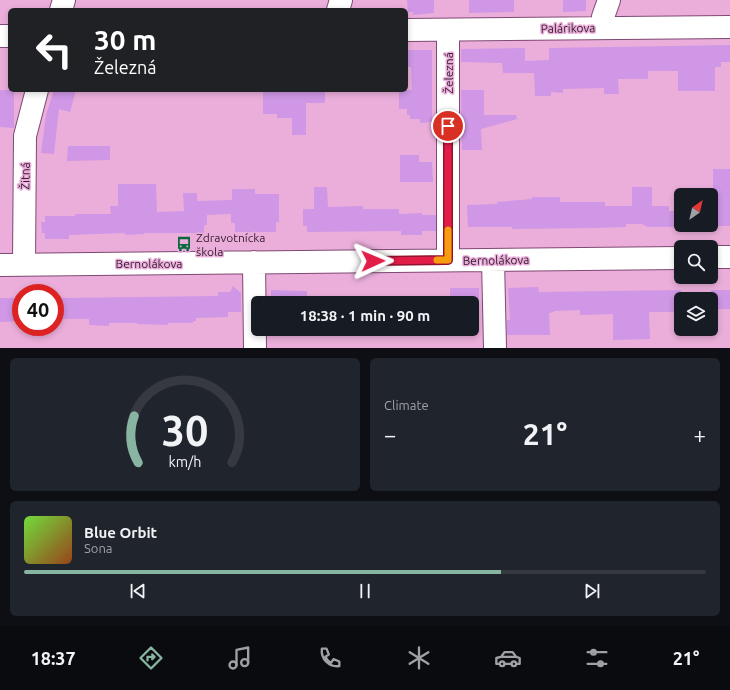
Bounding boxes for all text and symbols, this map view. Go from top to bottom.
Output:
street label: Palárikova [540,21,596,35]
icon: left [28,24,80,76]
text: 30 m [94,24,156,55]
street label: Železná [442,52,455,94]
text: Železná [94,57,157,77]
pin [431,109,465,143]
icon: arrive [437,115,459,137]
street label: Žitná [18,162,32,190]
north arrow [674,188,718,232]
map controls [674,188,718,336]
place label: Zdravotnícka škola [196,231,266,258]
bus stop icon: Zdravotnícka škola [175,235,193,253]
position arrow [352,240,394,282]
button: search [674,240,718,284]
street label: Bernolákova [462,253,530,267]
street label: Bernolákova [116,257,182,270]
speed limit sign: 40 [12,284,64,336]
button: layers [674,292,718,336]
text: 18:38 · 1 min · 90 m [300,307,430,324]
text: Climate [384,398,429,412]
text: 30 [162,406,208,453]
text: 21° [523,417,567,451]
text: − [384,422,396,447]
text: + [694,422,706,447]
text: km/h [169,453,201,469]
text: Blue Orbit [84,524,157,541]
text: Sona [84,541,113,555]
icon: previous [127,580,149,602]
icon: pause [354,580,376,602]
icon: next [581,580,603,602]
icon: directions [137,644,165,672]
icon: music [226,644,254,672]
icon: phone [316,644,344,672]
icon: climate [405,644,433,672]
icon: car [494,644,522,672]
icon: filters [583,644,611,672]
text: 18:37 [31,648,76,668]
text: 21° [673,648,699,668]

